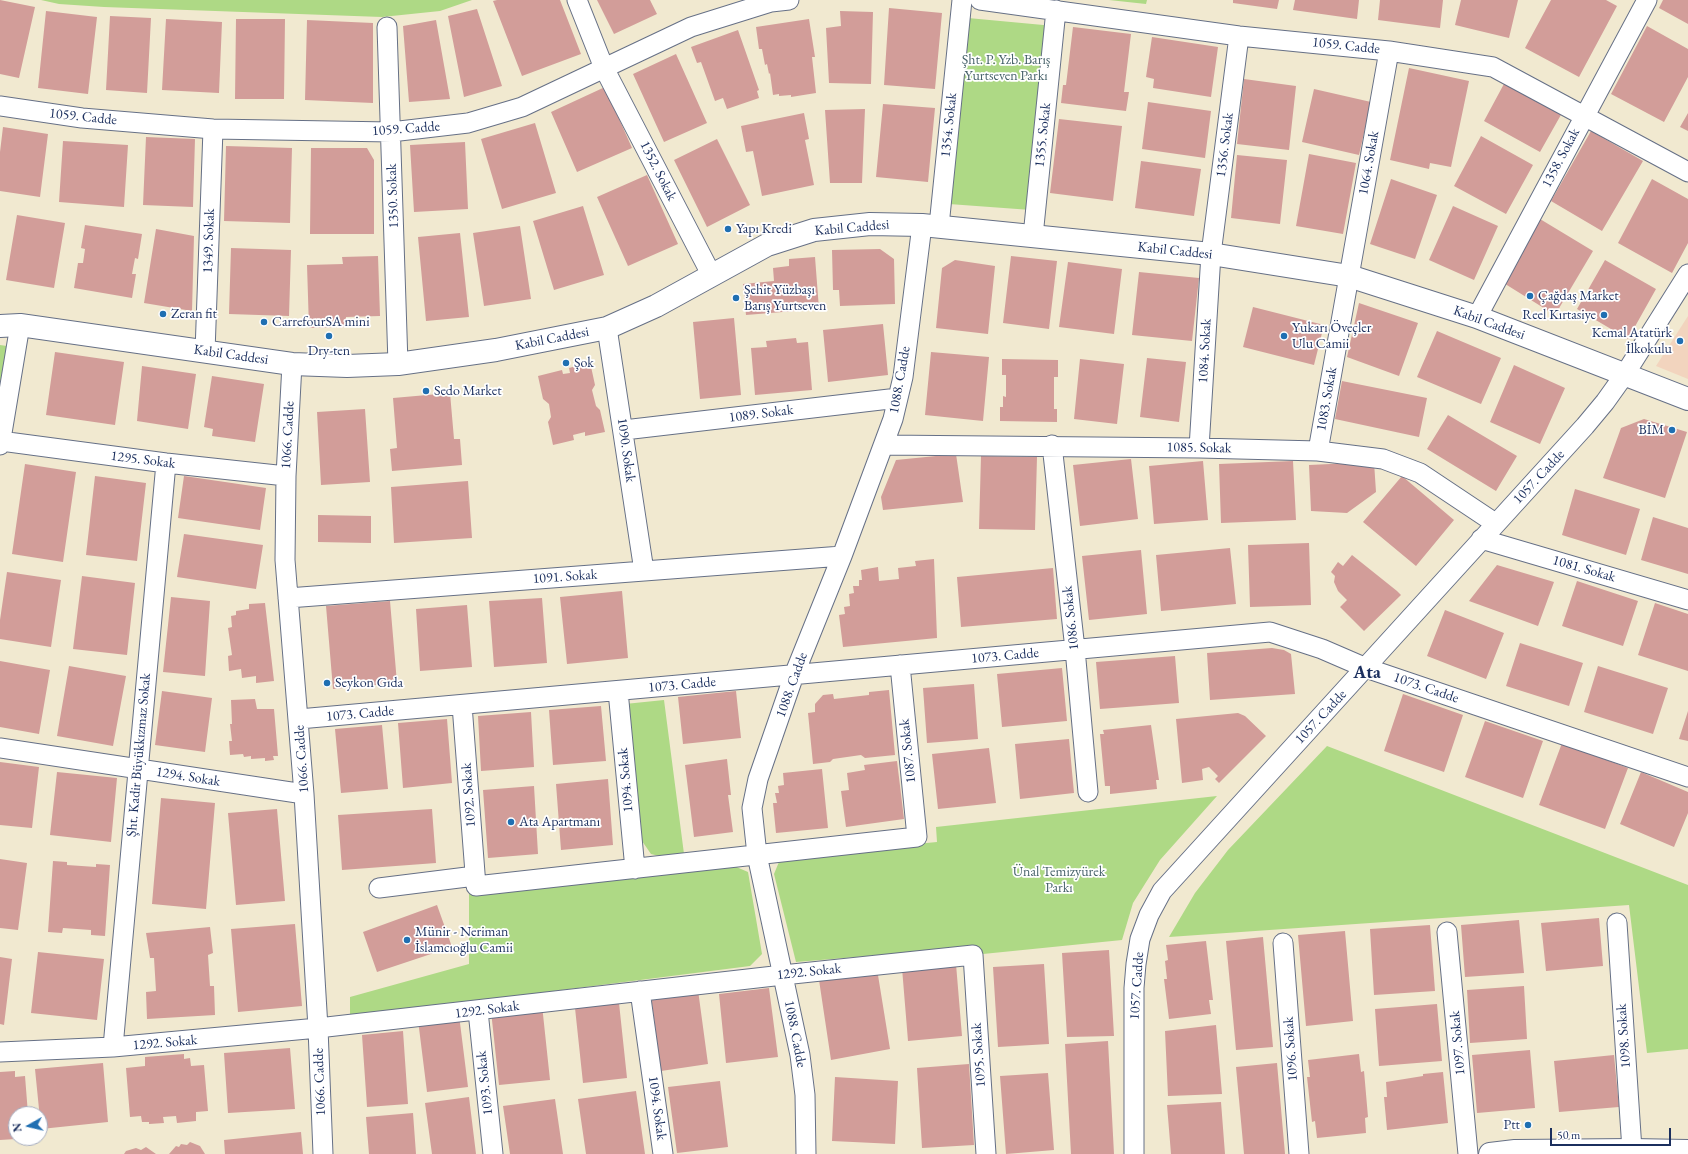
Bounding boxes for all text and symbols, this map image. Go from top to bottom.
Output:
street label: 1059. Cadde [1311,34,1381,58]
park label: Şht. P. Yzb. Barış Yurtseven Parkı [962,52,1050,84]
street label: 1354. Sokak [937,92,961,158]
street label: 1355. Sokak [1031,102,1055,168]
street label: 1059. Cadde [48,105,118,129]
street label: 1356. Sokak [1213,112,1237,178]
street label: 1059. Cadde [371,118,441,140]
street label: 1358. Sokak [1538,125,1584,191]
street label: 1064. Sokak [1355,130,1383,196]
street label: 1352. Sokak [636,138,680,204]
street label: 1350. Sokak [383,163,403,229]
street label: 1349. Sokak [199,208,219,274]
street label: Kabil Caddesi [814,216,890,240]
place label: Yapı Kredi [736,221,792,237]
marker: Yapı Kredi [723,224,733,234]
street label: Kabil Caddesi [1137,239,1213,263]
place label: Şehit Yüzbaşı Barış Yurtseven [744,282,826,314]
place label: Çağdaş Market [1538,288,1619,304]
marker: Çağdaş Market [1525,291,1535,301]
marker: Şehit Yüzbaşı Barış Yurtseven [731,293,741,303]
street label: Kabil Caddesi [1451,302,1527,344]
place label: Zeran fit [171,306,217,322]
place label: Reel Kırtasiye [1522,307,1596,323]
marker: Zeran fit [158,309,168,319]
marker: Reel Kırtasiye [1599,310,1609,320]
place label: CarrefourSA mini [272,314,370,330]
marker: CarrefourSA mini [259,317,269,327]
street label: 1084. Sokak [1195,318,1215,384]
place label: Yukarı Öveçler Ulu Camii [1292,320,1372,352]
street label: Kabil Caddesi [514,324,590,354]
place label: Kemal Atatürk İlkokulu [1592,325,1672,358]
marker: Dry-ten [324,331,334,341]
marker: Yukarı Öveçler Ulu Camii [1279,331,1289,341]
marker: Kemal Atatürk İlkokulu [1675,336,1685,346]
street label: Kabil Caddesi [193,341,269,369]
place label: Dry-ten [308,343,350,359]
street label: 1088. Cadde [886,345,914,415]
place label: Şok [574,355,594,371]
marker: Şok [561,358,571,368]
street label: 1083. Sokak [1313,366,1341,432]
place label: Sedo Market [434,383,502,399]
marker: Sedo Market [421,386,431,396]
street label: 1066. Cadde [278,401,298,469]
street label: 1089. Sokak [728,402,794,426]
street label: 1090. Sokak [613,417,639,483]
place label: BİM [1638,422,1664,438]
marker: BİM [1667,425,1677,435]
street label: 1085. Sokak [1166,439,1232,457]
street label: 1057. Cadde [1510,446,1568,508]
street label: 1295. Sokak [110,448,176,472]
street label: 1081. Sokak [1551,552,1617,586]
street label: 1091. Sokak [532,566,598,588]
street label: 1086. Sokak [1059,585,1083,651]
street label: 1073. Cadde [970,645,1040,667]
street label: 1088. Cadde [772,650,812,720]
district label: Ata [1353,662,1381,684]
street label: 1073. Cadde [1391,669,1461,707]
street label: Şht. Kadir Büyükkızmaz Sokak [123,672,155,838]
street label: 1073. Cadde [647,674,717,696]
place label: Seykon Gıda [335,675,403,691]
marker: Seykon Gıda [322,678,332,688]
street label: 1057. Cadde [1292,686,1350,748]
street label: 1073. Cadde [325,703,395,725]
street label: 1087. Sokak [896,718,920,784]
street label: 1066. Cadde [291,724,313,794]
street label: 1094. Sokak [615,747,637,813]
street label: 1092. Sokak [458,762,480,828]
street label: 1294. Sokak [155,764,221,790]
place label: Ata Apartmanı [519,814,600,830]
marker: Ata Apartmanı [506,817,516,827]
park label: Ünal Temizyürek Parkı [1013,864,1105,896]
place label: Münir - Neriman İslamcıoğlu Camii [415,924,513,956]
marker: Münir - Neriman İslamcıoğlu Camii [402,935,412,945]
street label: 1057. Cadde [1126,951,1148,1021]
street label: 1292. Sokak [776,960,842,984]
street label: 1292. Sokak [454,998,520,1022]
street label: 1088. Cadde [780,999,810,1069]
street label: 1098. Sokak [1613,1003,1635,1069]
street label: 1097. Sokak [1447,1010,1469,1076]
street label: 1096. Sokak [1280,1016,1302,1082]
street label: 1095. Sokak [968,1022,990,1088]
street label: 1292. Sokak [132,1032,198,1054]
street label: 1066. Cadde [310,1048,330,1116]
street label: 1093. Sokak [473,1050,497,1116]
street label: 1094. Sokak [644,1075,670,1141]
north arrow [8,1106,48,1146]
place label: Ptt [1503,1117,1520,1133]
marker: Ptt [1523,1120,1533,1130]
scale bar [1552,1120,1673,1146]
text: N [10,1122,25,1133]
text: 50 m [1557,1127,1580,1143]

